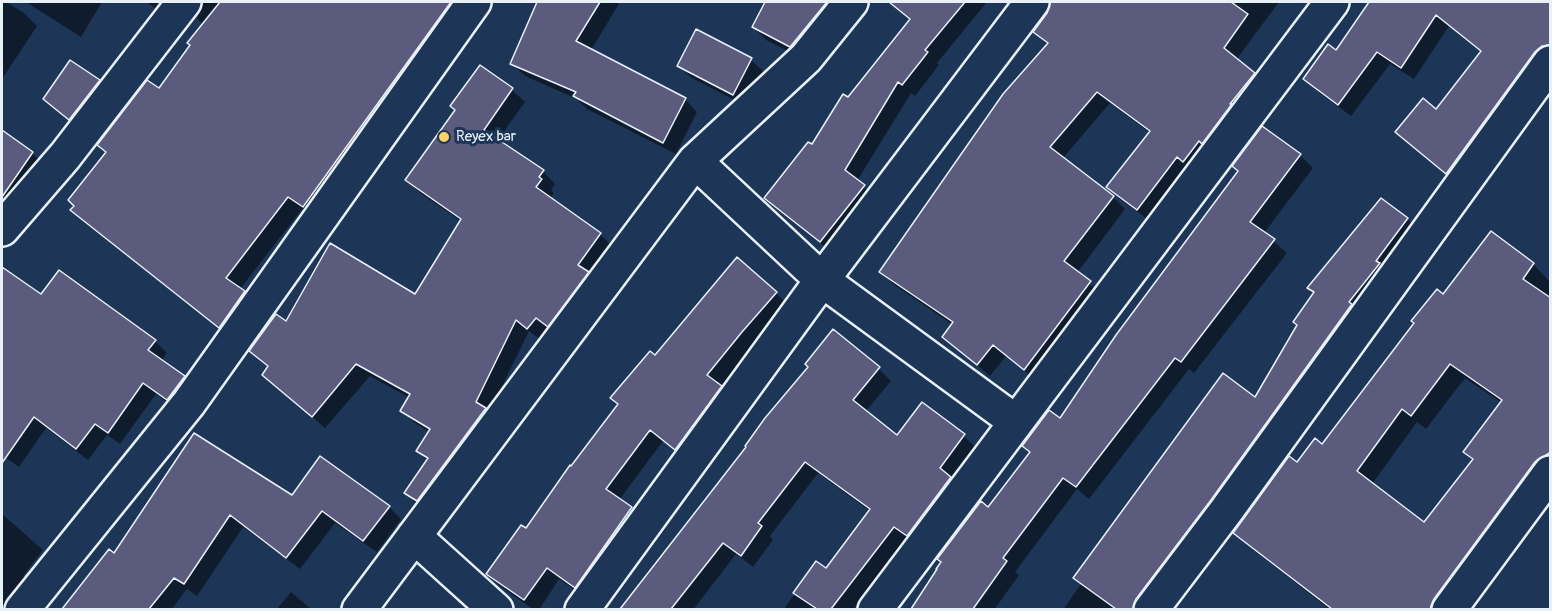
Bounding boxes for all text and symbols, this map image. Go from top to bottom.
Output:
place label: Reyex bar [456,128,516,146]
marker: Reyex bar [437,130,451,144]

